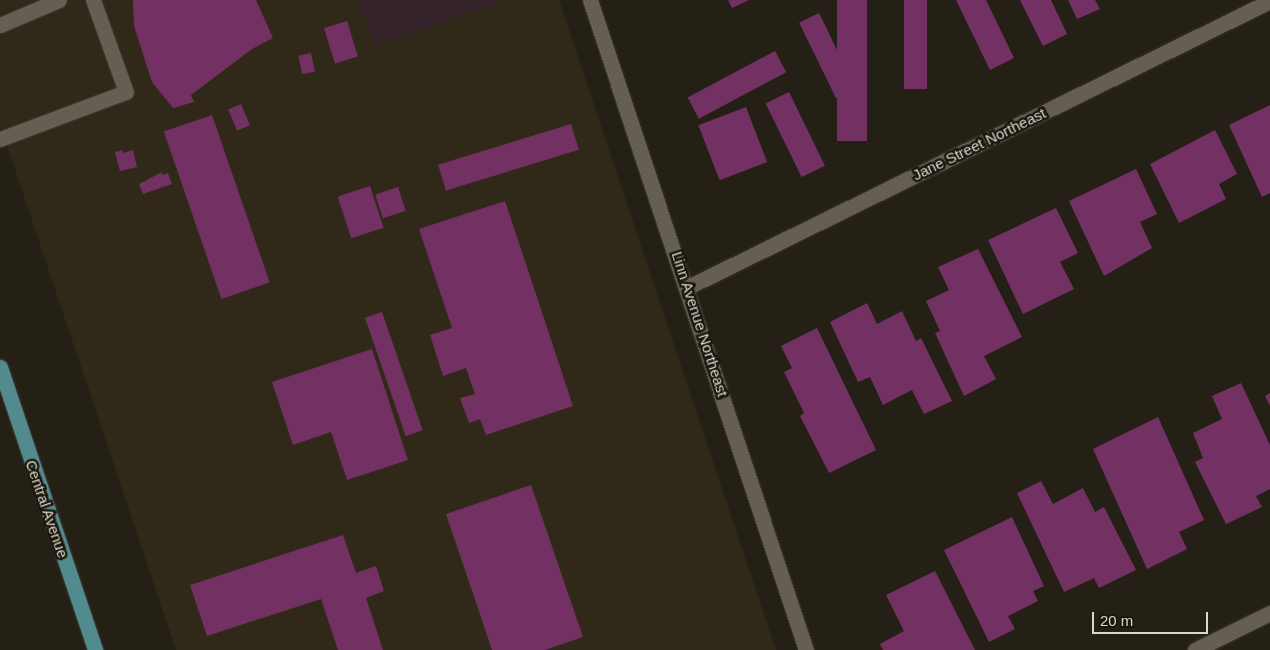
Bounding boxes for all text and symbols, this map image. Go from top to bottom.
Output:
street label: Jane Street Northeast [909,104,1049,184]
street label: Linn Avenue Northeast [668,249,732,399]
street label: Central Avenue [22,457,72,561]
scale bar [1095,602,1211,634]
text: 20 m [1100,612,1133,629]

